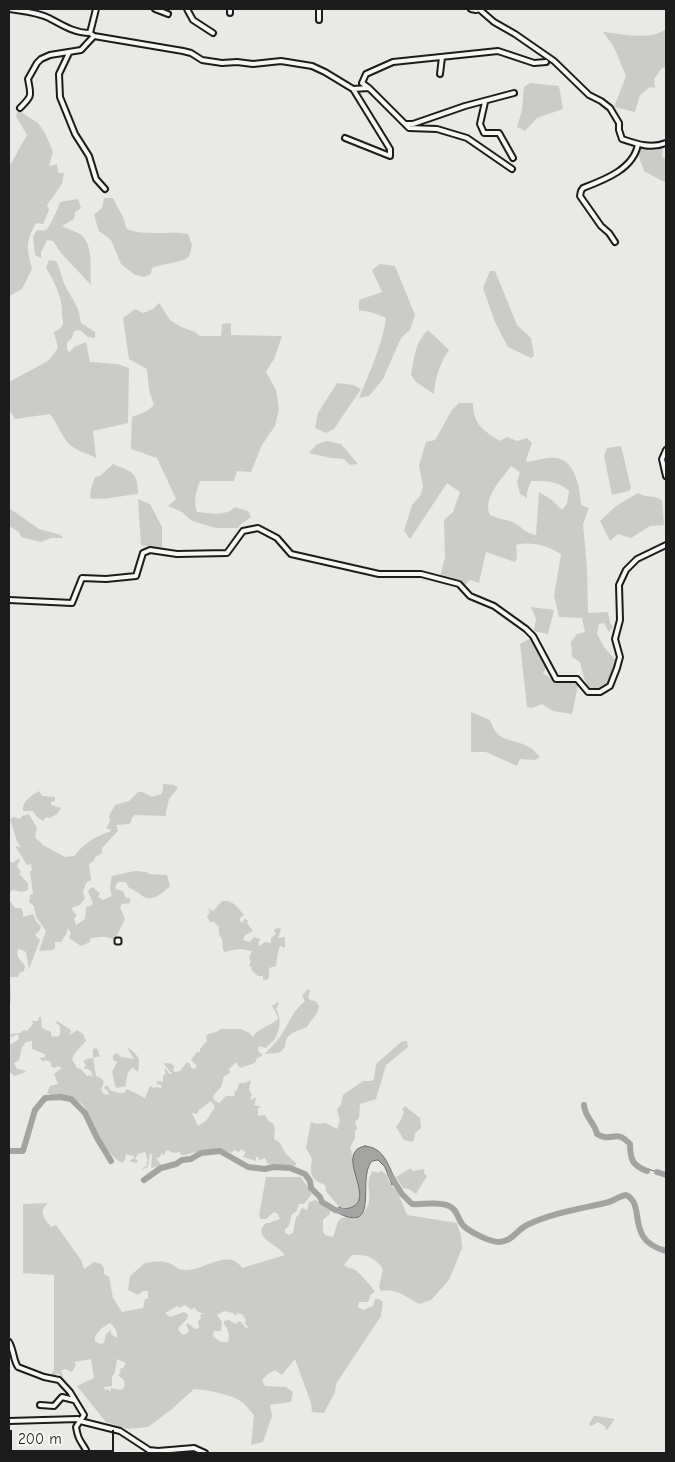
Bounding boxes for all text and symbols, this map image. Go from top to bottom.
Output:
scale bar [12,1420,116,1452]
text: 200 m [18,1430,62,1448]

